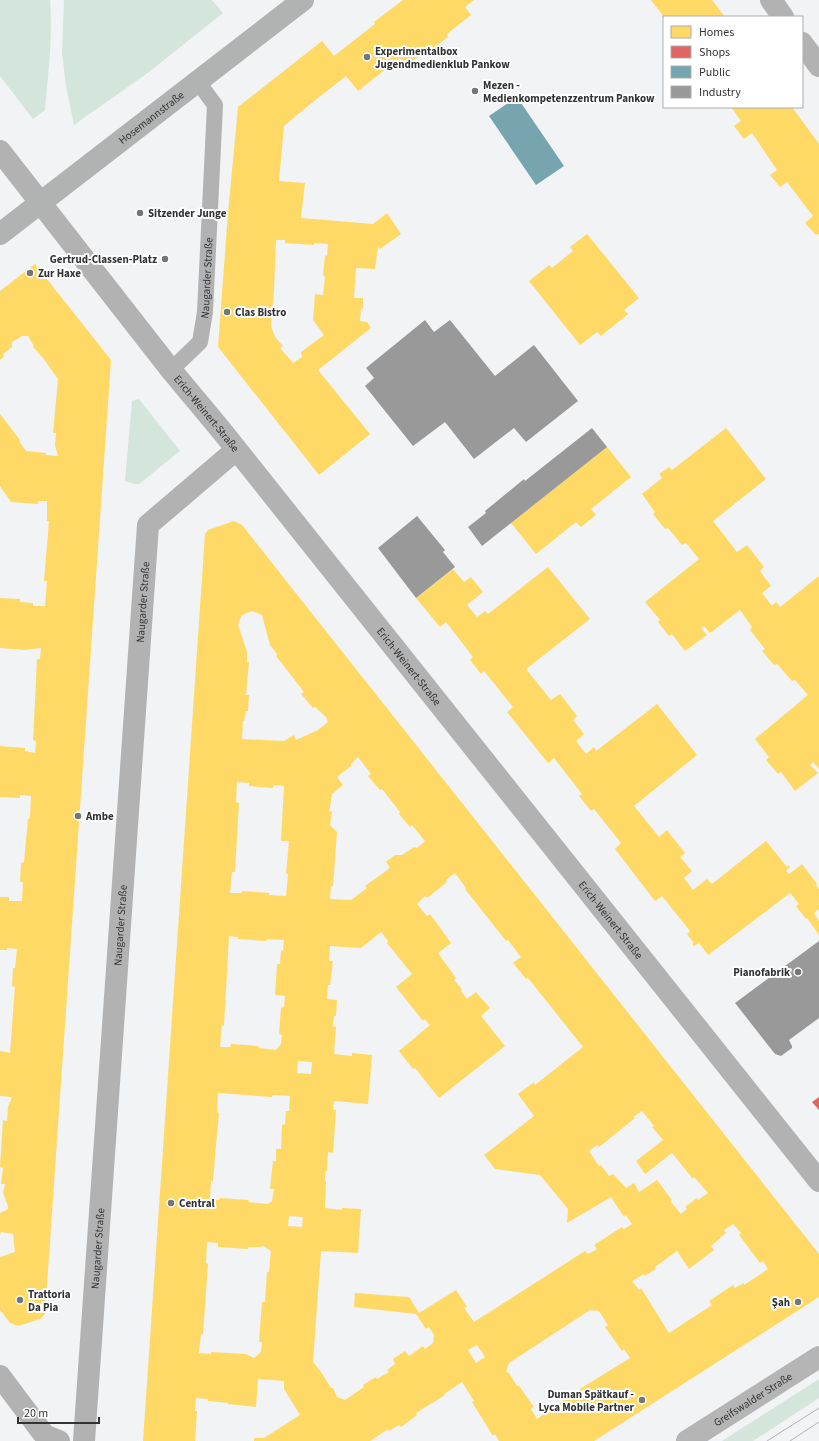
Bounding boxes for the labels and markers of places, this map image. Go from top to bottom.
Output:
place label: Experimentalbox Jugendmedienklub Pankow [375,44,510,72]
marker: Experimentalbox Jugendmedienklub Pankow [362,52,372,62]
place label: Mezen - Medienkompetenzzentrum Pankow [483,78,655,106]
marker: Mezen - Medienkompetenzzentrum Pankow [470,86,480,96]
place label: Sitzender Junge [148,206,227,221]
marker: Sitzender Junge [135,208,145,218]
place label: Gertrud-Classen-Platz [50,252,157,267]
marker: Gertrud-Classen-Platz [160,254,170,264]
place label: Zur Haxe [38,266,81,281]
marker: Zur Haxe [25,268,35,278]
place label: Clas Bistro [235,305,286,320]
marker: Clas Bistro [222,307,232,317]
place label: Ambe [85,809,114,824]
marker: Ambe [73,811,83,821]
place label: Pianofabrik [733,965,790,980]
marker: Pianofabrik [793,967,803,977]
place label: Central [179,1196,215,1211]
marker: Central [166,1198,176,1208]
place label: Trattoria Da Pia [28,1287,71,1315]
marker: Trattoria Da Pia [15,1295,25,1305]
place label: Şah [772,1295,790,1310]
marker: Şah [793,1297,803,1307]
place label: Duman Spätkauf - Lyca Mobile Partner [538,1387,635,1415]
marker: Duman Spätkauf - Lyca Mobile Partner [637,1395,647,1405]

